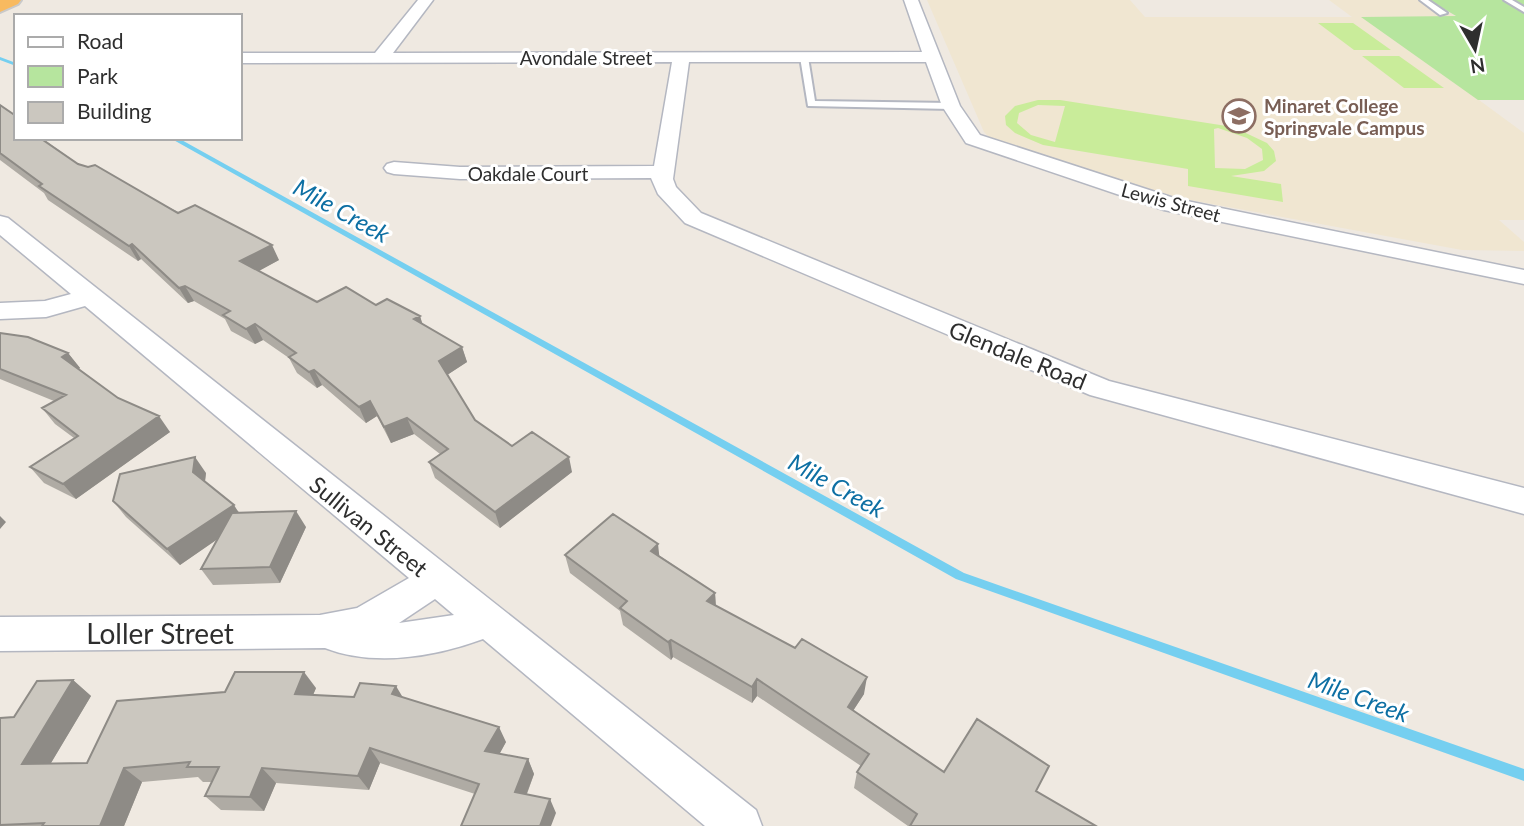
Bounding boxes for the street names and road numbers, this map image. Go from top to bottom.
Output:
street label: Avondale Street [520,46,652,69]
street label: Oakdale Court [468,162,588,185]
street label: Lewis Street [1119,178,1223,226]
street label: Glendale Road [945,315,1091,395]
street label: Sullivan Street [304,470,434,583]
street label: Loller Street [86,616,234,650]

